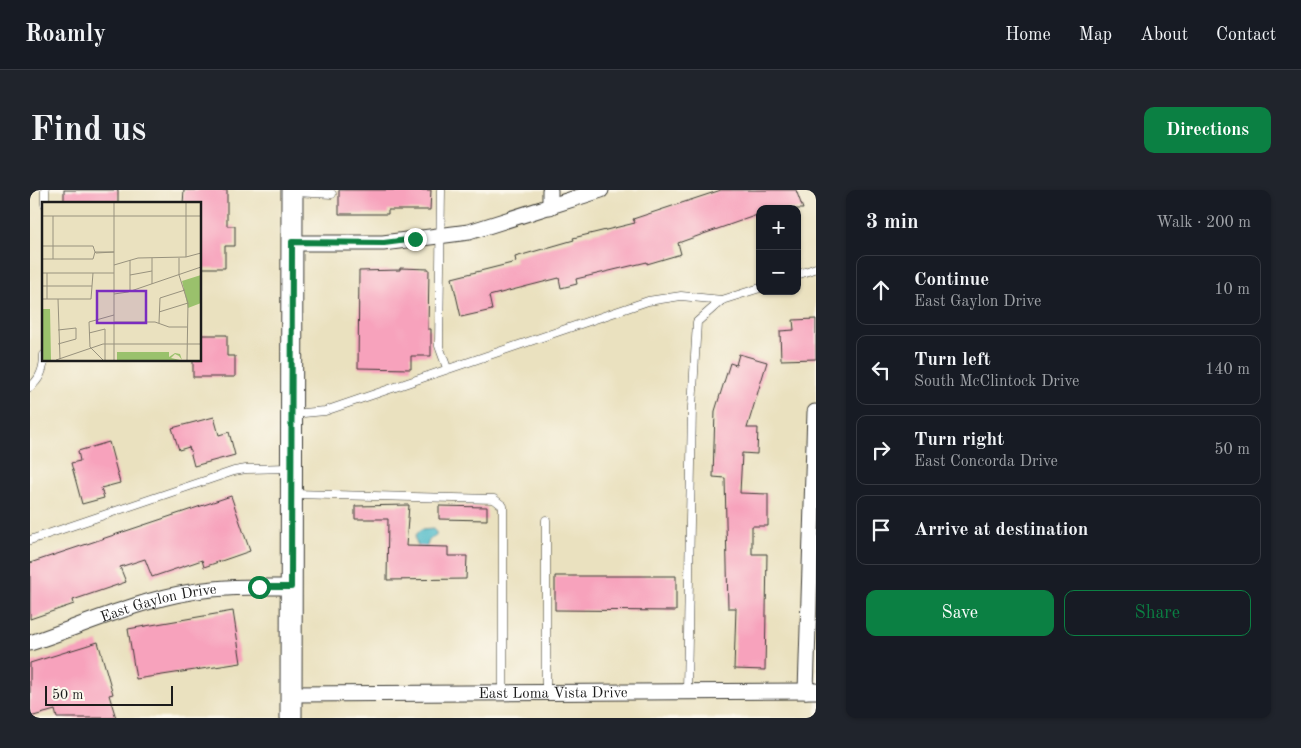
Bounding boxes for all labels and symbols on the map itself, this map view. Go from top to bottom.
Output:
inset map [42,202,201,361]
route end [404,228,427,251]
route start [248,576,271,599]
street label: East Gaylon Drive [99,583,217,626]
scale bar [45,683,172,706]
street label: East Loma Vista Drive [478,686,628,702]

